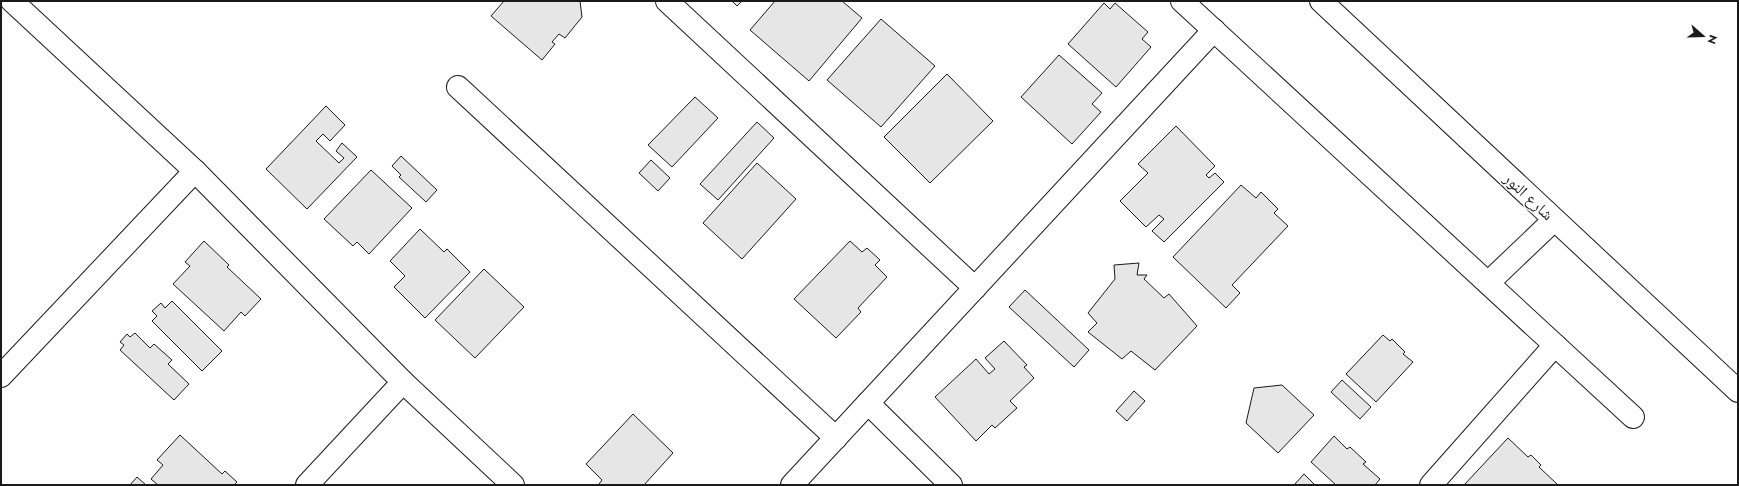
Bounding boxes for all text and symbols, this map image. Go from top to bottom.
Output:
north arrow [1683,16,1723,56]
text: N [1703,33,1721,46]
street label: شارع النور [1498,167,1559,225]

